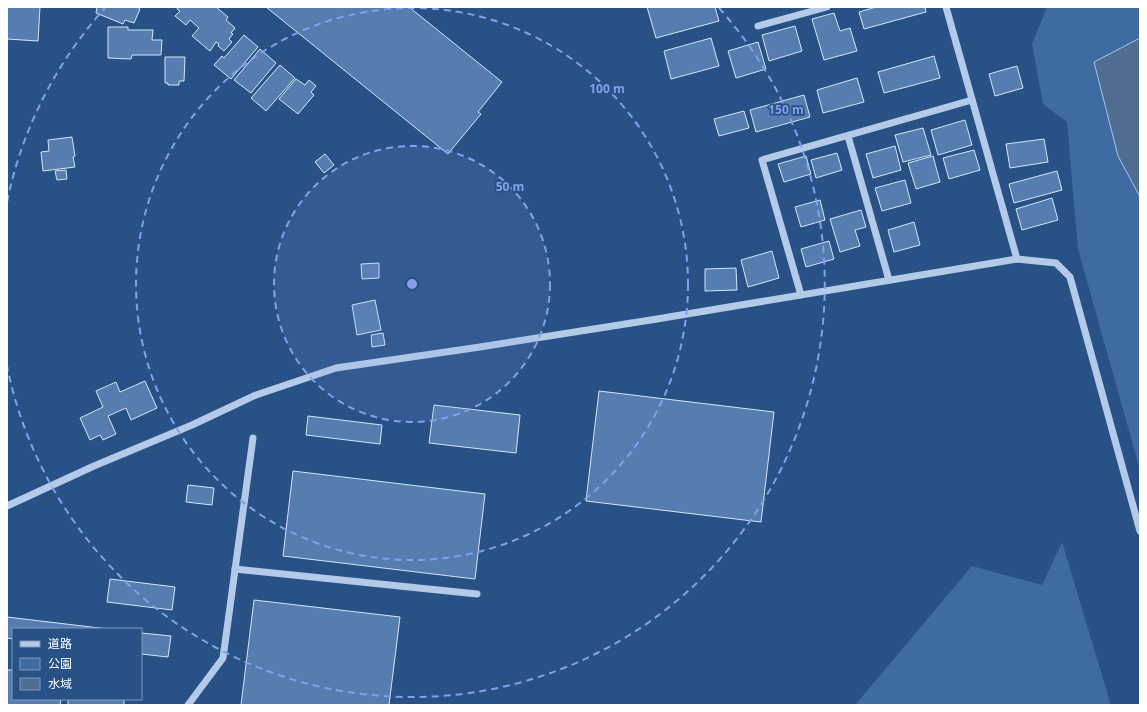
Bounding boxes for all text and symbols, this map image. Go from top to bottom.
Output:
text: 100 m [589,80,625,97]
text: 150 m [768,101,804,118]
text: 50 m [496,178,524,195]
centre of rings [405,277,419,291]
legend [12,628,142,700]
text: 道路 [48,635,72,652]
text: 公園 [48,655,72,672]
text: 水域 [48,675,72,692]

